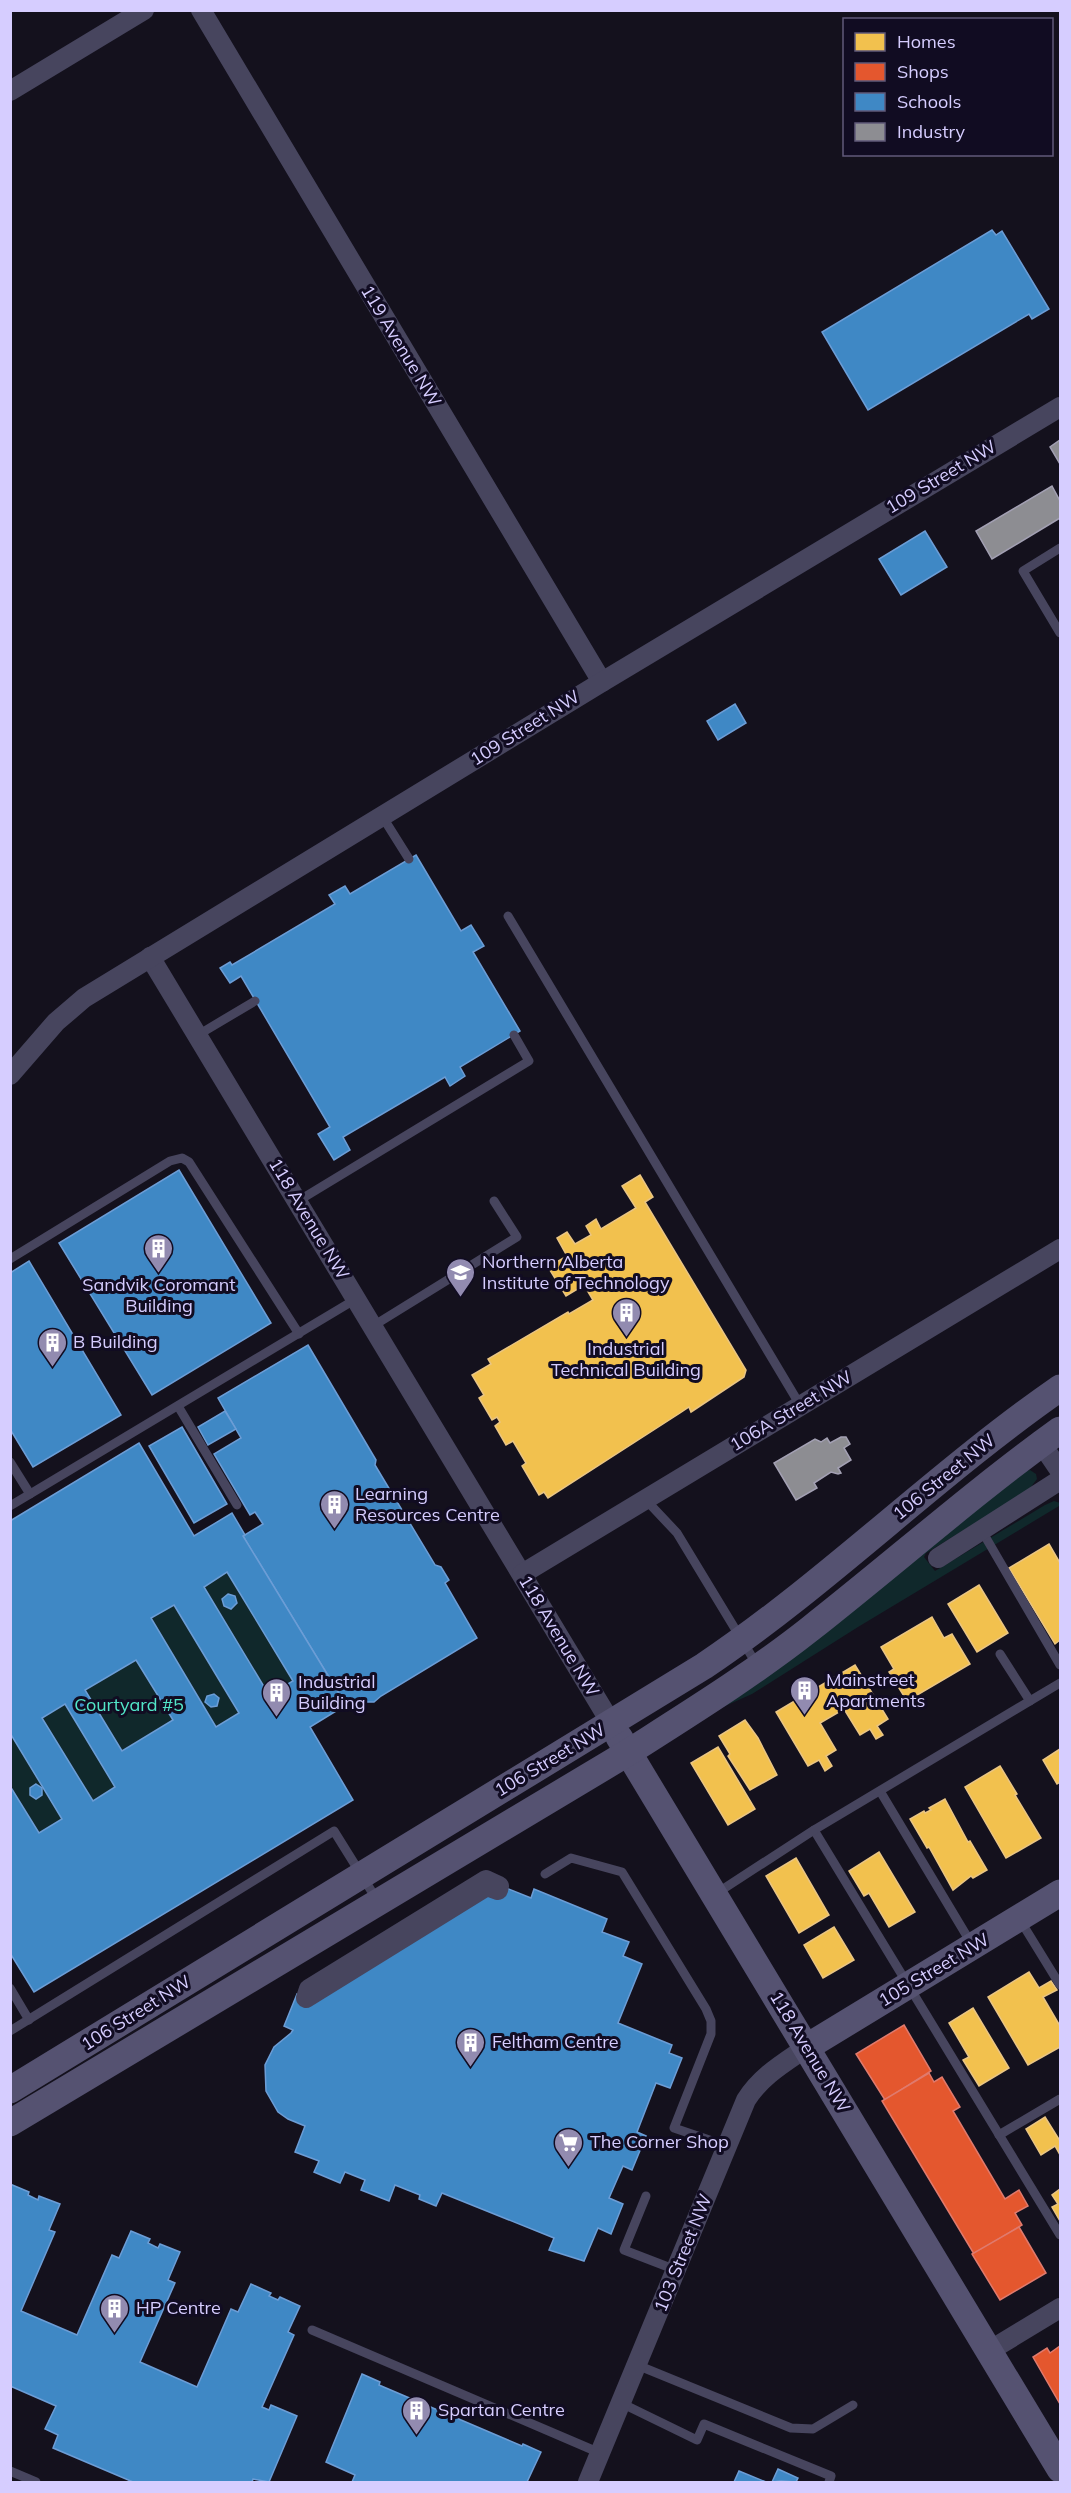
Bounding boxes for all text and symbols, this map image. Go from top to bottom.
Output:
legend [843,18,1053,156]
text: Homes [897,30,956,53]
text: Shops [897,60,949,83]
text: Schools [897,90,962,113]
text: Industry [897,120,966,143]
street label: 119 Avenue NW [356,281,447,411]
street label: 109 Street NW [881,435,1000,519]
street label: 109 Street NW [466,685,584,770]
street label: 118 Avenue NW [264,1154,355,1284]
building icon: Sandvik Coromant Building [143,1232,175,1274]
place label: Northern Alberta Institute of Technology [482,1250,670,1294]
school or university icon: Northern Alberta Institute of Technology [445,1256,477,1298]
place label: Sandvik Coromant Building [82,1273,236,1317]
building icon: Industrial Technical Building [610,1296,642,1338]
building icon: B Building [36,1326,68,1368]
place label: B Building [73,1330,158,1353]
place label: Industrial Technical Building [551,1337,701,1381]
street label: 106A Street NW [726,1365,856,1456]
street label: 106 Street NW [888,1428,1000,1525]
place label: Learning Resources Centre [355,1482,500,1526]
building icon: Learning Resources Centre [318,1488,350,1530]
street label: 118 Avenue NW [514,1571,605,1701]
place label: Mainstreet Apartments [826,1668,926,1712]
place label: Industrial Building [298,1670,375,1714]
building icon: Mainstreet Apartments [789,1674,821,1716]
building icon: Industrial Building [261,1676,293,1718]
park label: Courtyard #5 [74,1693,184,1716]
street label: 106 Street NW [490,1718,609,1802]
street label: 105 Street NW [874,1928,993,2012]
street label: 106 Street NW [77,1970,195,2055]
street label: 118 Avenue NW [765,1987,856,2117]
building icon: Feltham Centre [455,2026,487,2068]
place label: Feltham Centre [492,2030,619,2053]
supermarket icon: The Corner Shop [553,2126,585,2168]
place label: The Corner Shop [590,2130,729,2153]
street label: 103 Street NW [648,2191,717,2315]
building icon: HP Centre [99,2292,131,2334]
place label: HP Centre [136,2296,221,2319]
building icon: Spartan Centre [401,2394,433,2436]
place label: Spartan Centre [438,2398,565,2421]

